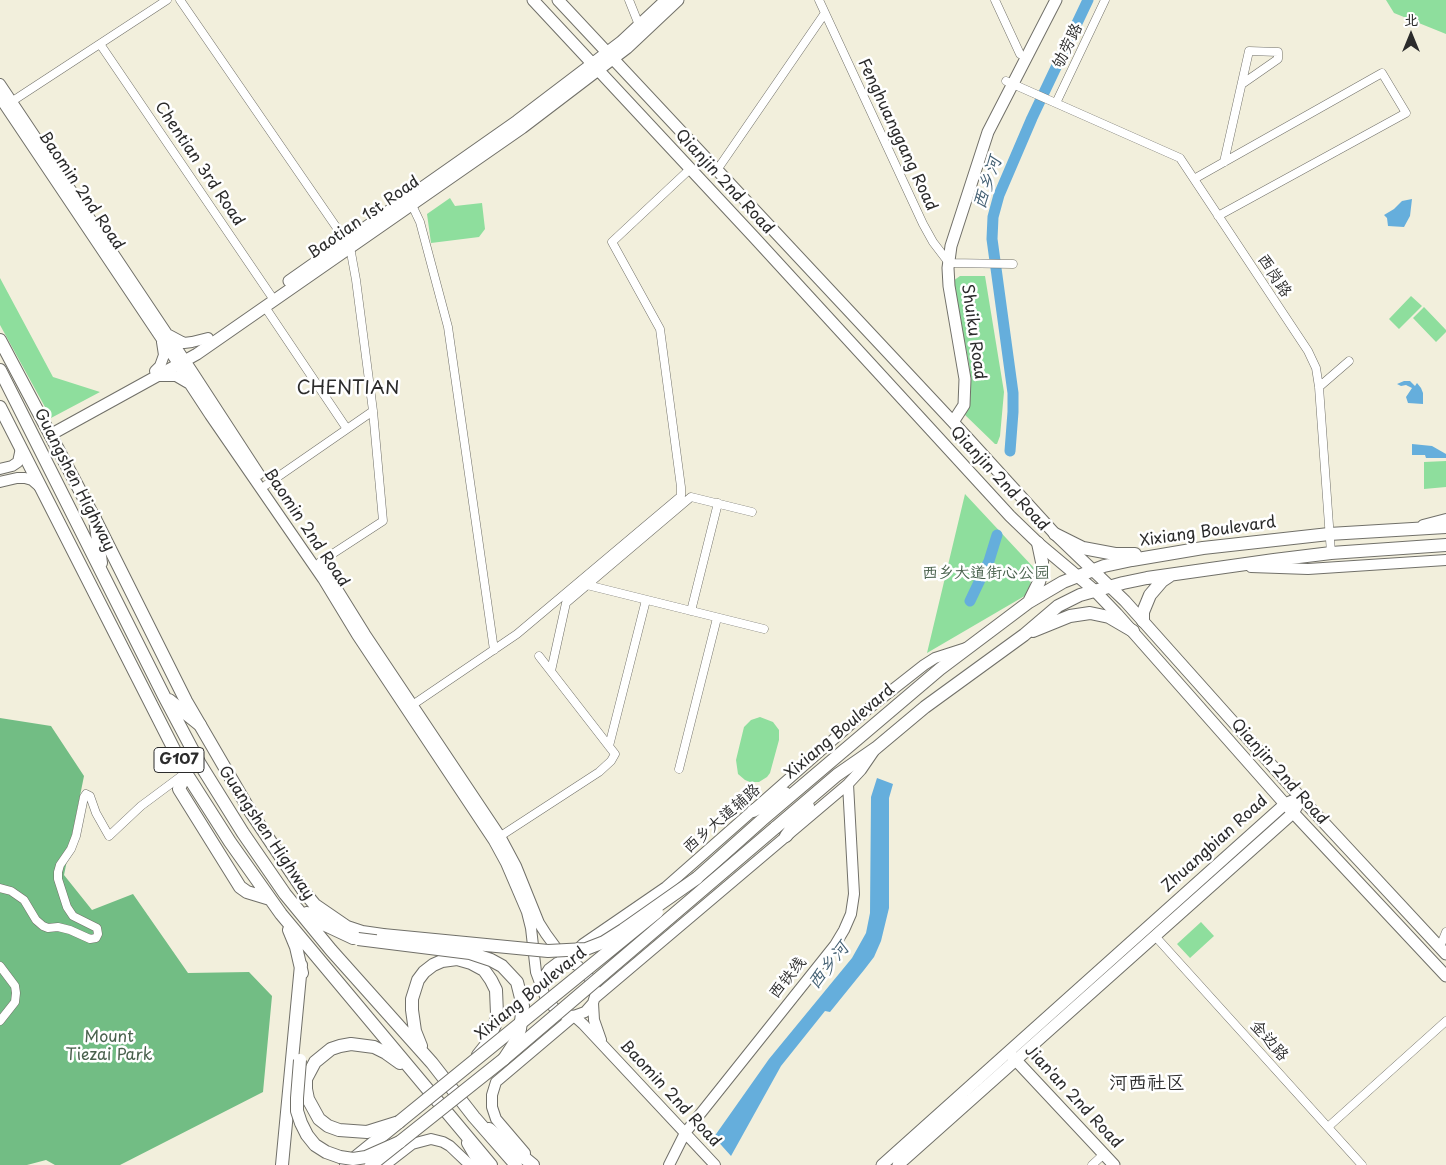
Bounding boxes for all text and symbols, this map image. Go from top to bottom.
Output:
text: 北 [1404,9,1418,30]
north arrow [1386,10,1436,60]
street label: 劬劳路 [1049,20,1087,72]
street label: Fenghuanggang Road [853,56,941,214]
street label: Chentian 3rd Road [150,98,248,230]
street label: Qianjin 2nd Road [671,126,777,238]
street label: Baomin 2nd Road [34,128,128,254]
water label: 西乡河 [969,154,1007,212]
street label: Baotian 1st Road [305,172,423,264]
street label: 西岗路 [1253,251,1295,301]
street label: Shuiku Road [957,283,989,381]
district label: CHENTIAN [291,378,405,400]
street label: Guangshen Highway [30,405,118,555]
street label: Qianjin 2nd Road [946,423,1052,535]
street label: Baomin 2nd Road [259,465,353,591]
street label: Xixiang Boulevard [1139,513,1277,551]
park label: 西乡大道街心公园 [922,564,1050,584]
street label: Xixiang Boulevard [781,681,899,783]
street label: Qianjin 2nd Road [1226,715,1332,829]
road number: G107 [154,748,204,772]
street label: Guangshen Highway [214,762,318,904]
street label: 西乡大道辅路 [679,780,765,858]
street label: Zhuangbian Road [1158,791,1272,897]
water label: 西乡河 [804,938,854,994]
street label: Xixiang Boulevard [472,943,590,1045]
street label: 西铁线 [765,953,811,1003]
street label: 金边路 [1246,1017,1292,1065]
park label: Mount Tiezai Park [66,1028,152,1066]
street label: Baomin 2nd Road [616,1037,724,1151]
street label: Jian'an 2nd Road [1020,1041,1126,1153]
district label: 河西社区 [1109,1073,1185,1095]

